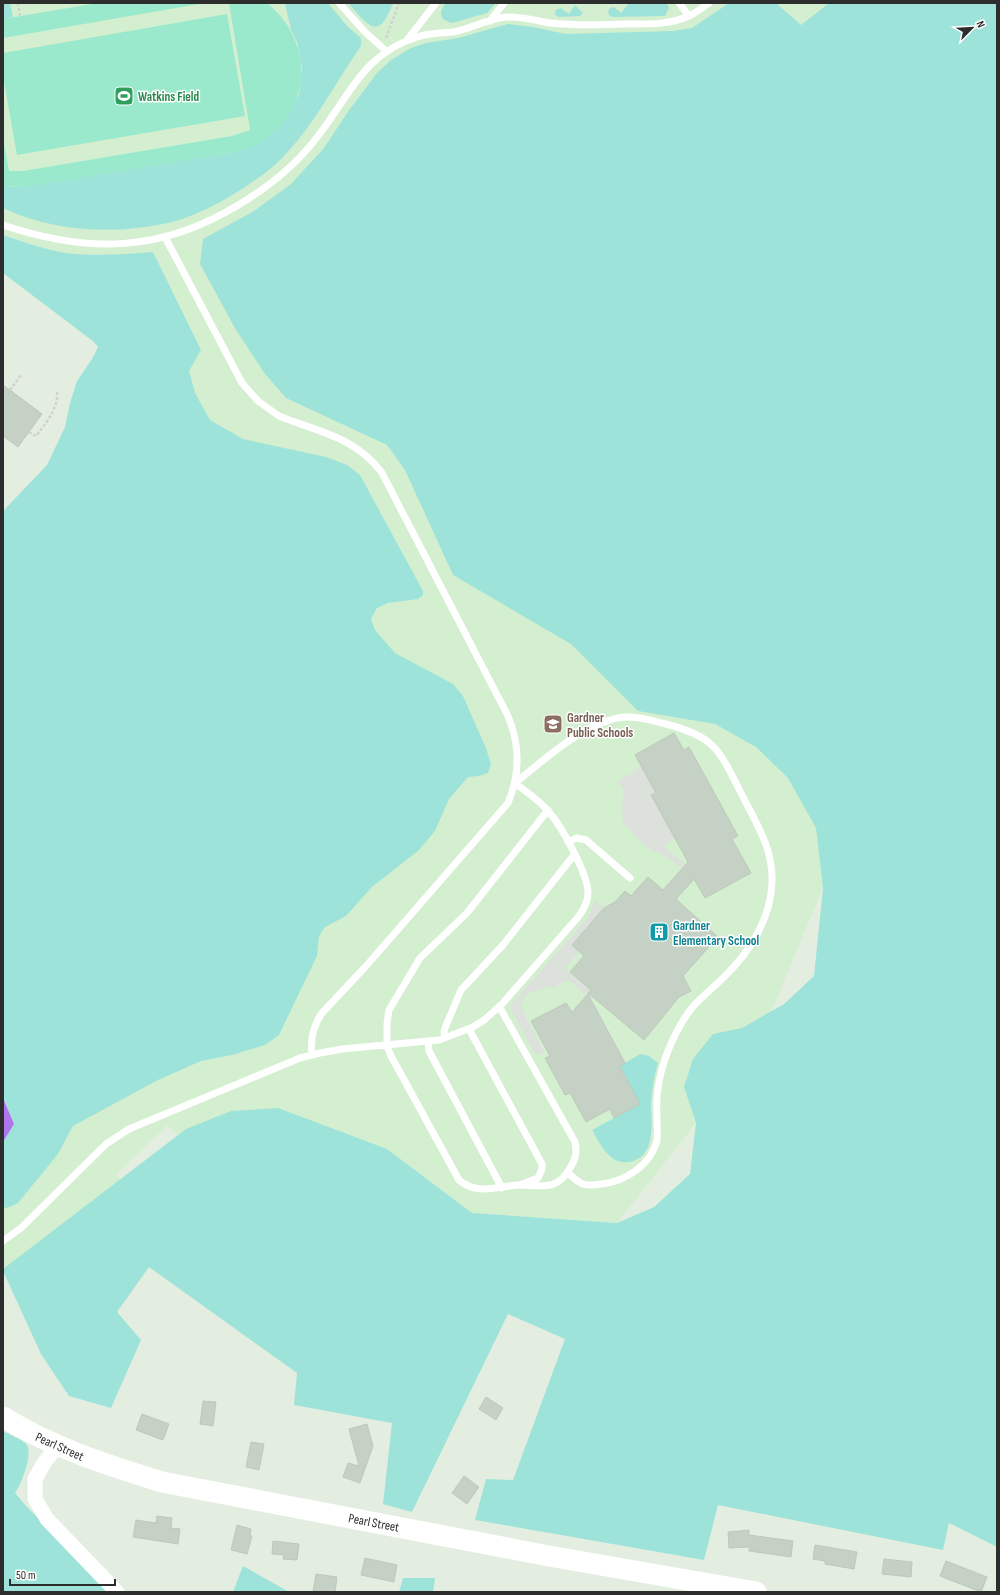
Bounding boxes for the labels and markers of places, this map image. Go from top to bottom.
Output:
sports icon: Watkins Field [113,85,135,107]
place label: Watkins Field [138,89,200,105]
place label: Gardner Public Schools [567,710,633,741]
school or university icon: Gardner Public Schools [542,713,564,735]
place label: Gardner Elementary School [673,918,760,949]
building icon: Gardner Elementary School [648,921,670,943]

